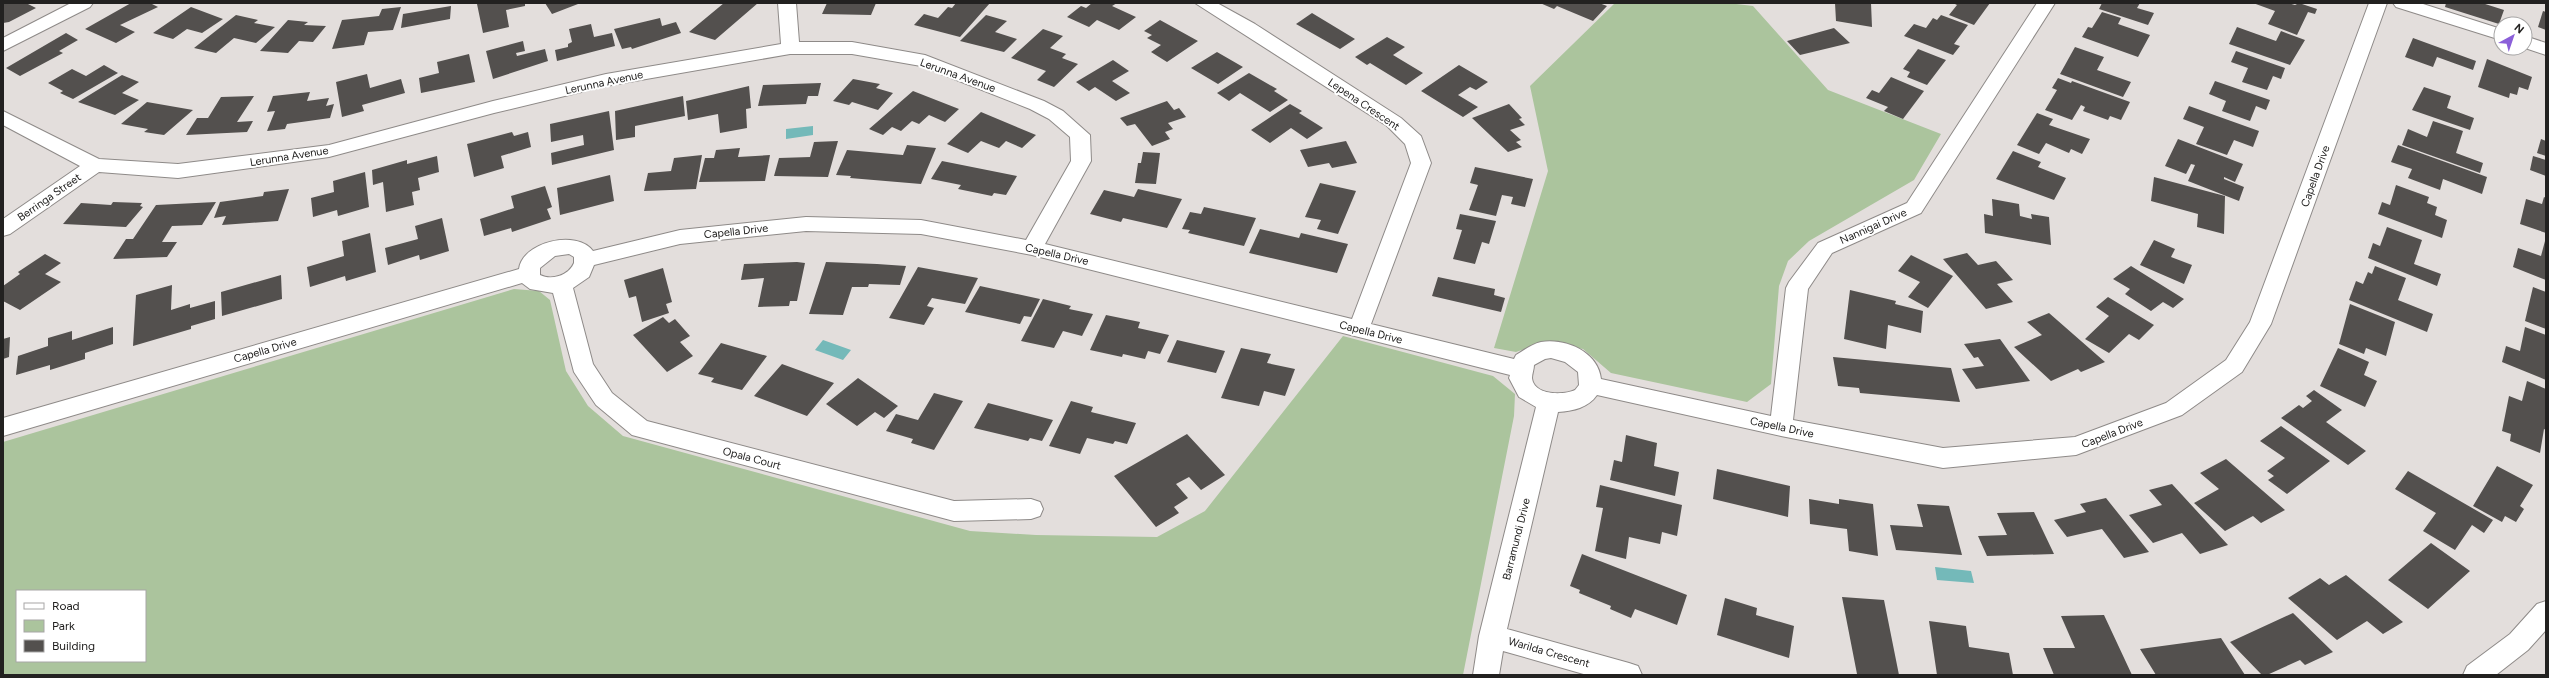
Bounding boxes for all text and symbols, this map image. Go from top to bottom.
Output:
north arrow [2493,16,2533,56]
text: N [2512,21,2527,36]
street label: Lerunna Avenue [918,56,997,95]
street label: Lerunna Avenue [564,68,644,97]
street label: Lepena Crescent [1325,76,1402,133]
street label: Lerunna Avenue [249,144,329,169]
street label: Capella Drive [2298,144,2333,209]
street label: Berringa Street [15,171,84,224]
street label: Nannigai Drive [1838,206,1909,247]
street label: Capella Drive [703,222,769,241]
street label: Capella Drive [1024,241,1090,268]
street label: Capella Drive [1338,318,1404,347]
street label: Capella Drive [232,335,298,366]
street label: Capella Drive [1749,414,1815,441]
street label: Capella Drive [2080,416,2145,451]
street label: Opala Court [721,444,782,472]
street label: Barramundi Drive [1500,497,1533,582]
legend [16,590,146,662]
text: Road [52,599,80,613]
text: Park [52,619,75,633]
street label: Warilda Crescent [1507,635,1591,670]
text: Building [52,639,95,653]

